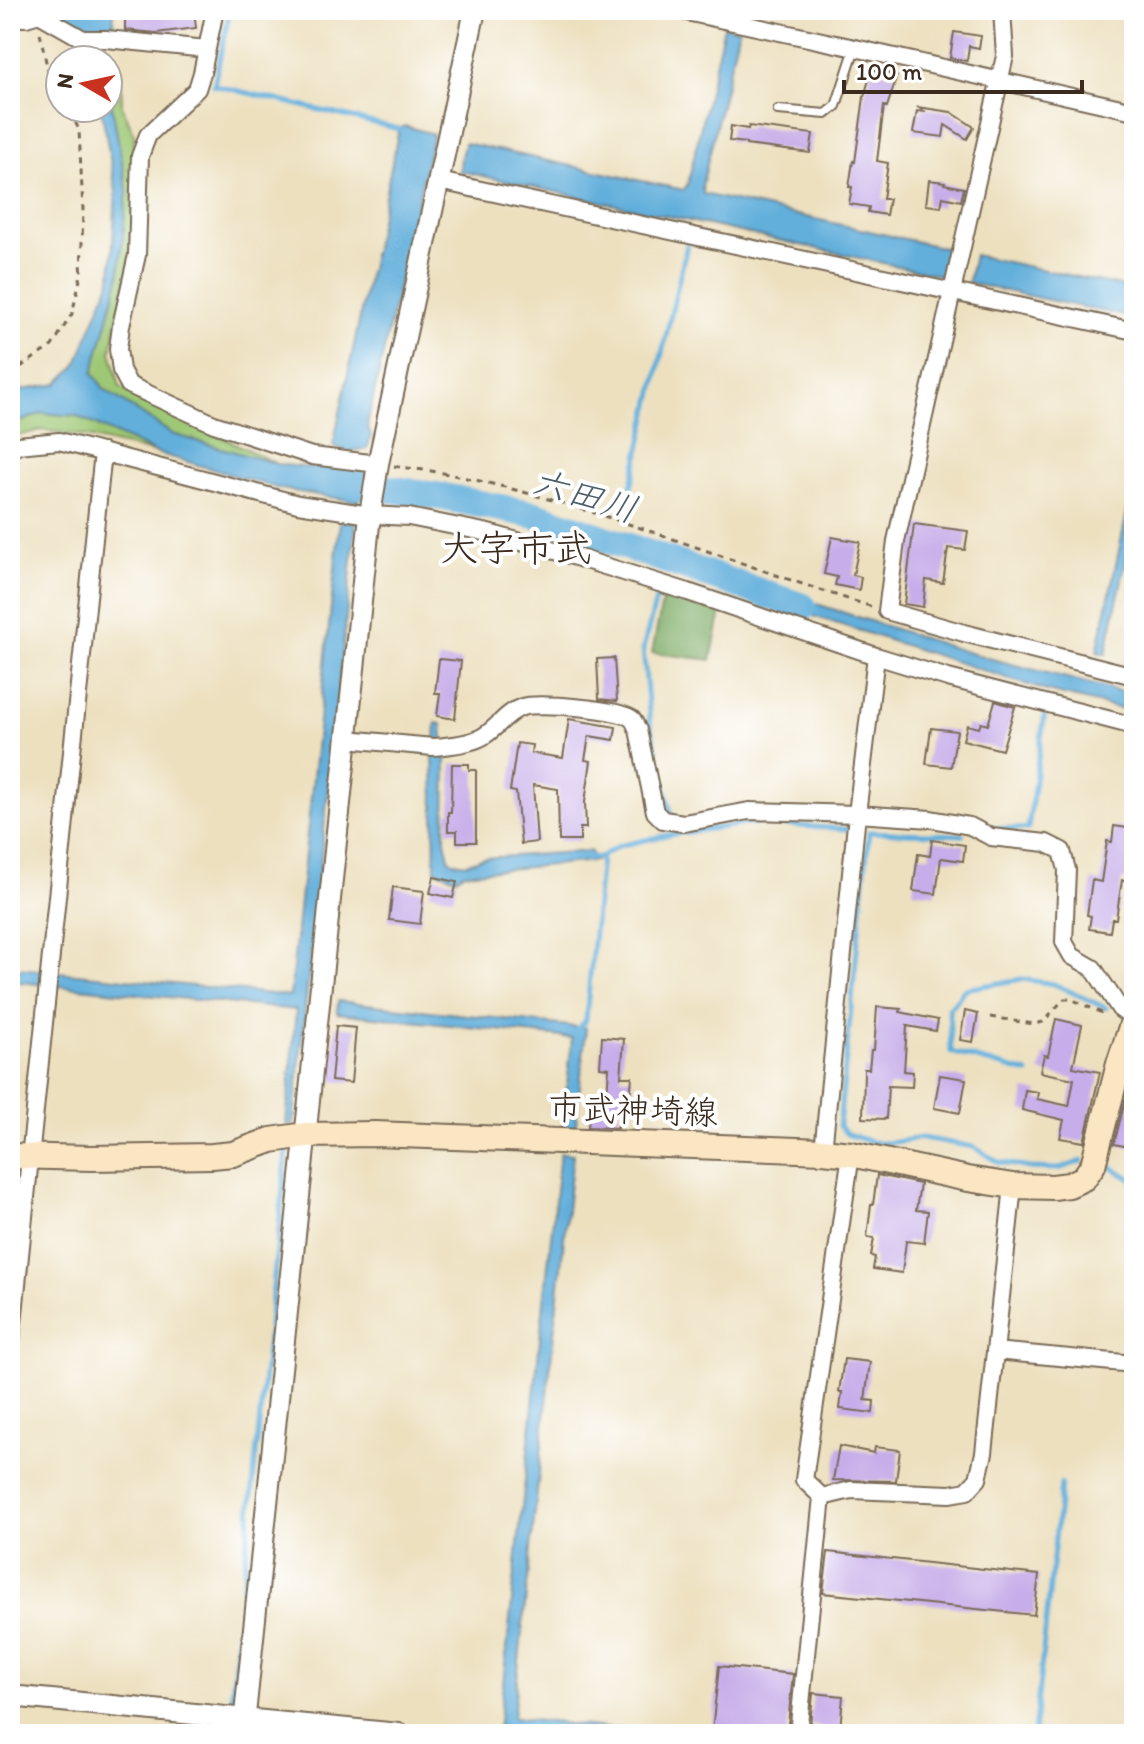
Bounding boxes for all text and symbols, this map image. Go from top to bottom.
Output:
north arrow [44,44,124,124]
scale bar [844,44,1082,94]
text: 100 m [856,57,922,86]
text: N [50,71,79,90]
water label: 六田川 [527,459,643,531]
district label: 大字市武 [440,525,592,571]
street label: 市武神埼線 [547,1087,719,1133]

